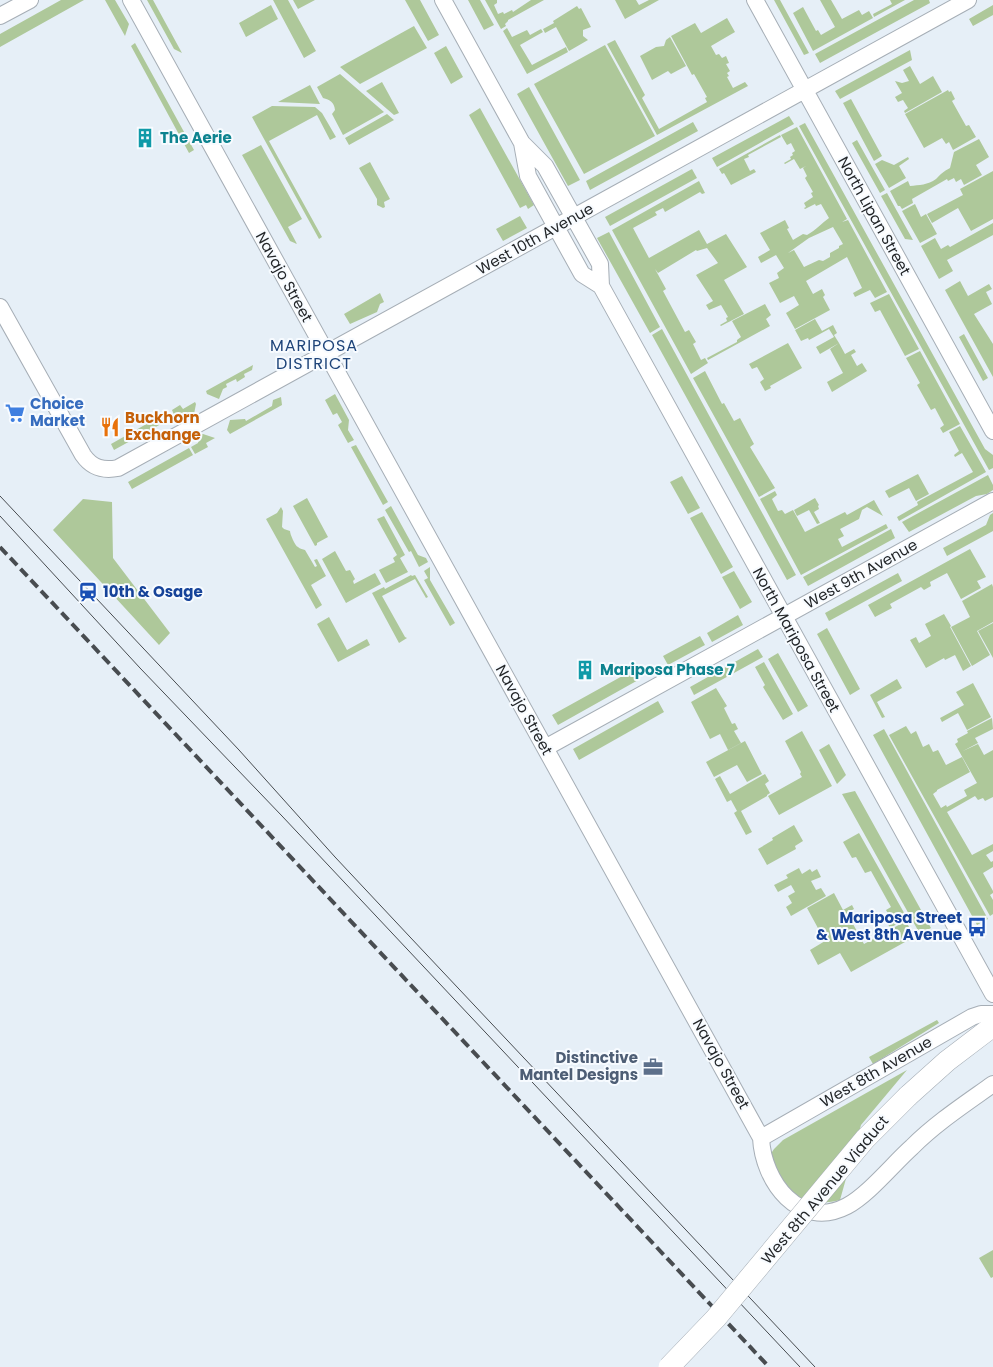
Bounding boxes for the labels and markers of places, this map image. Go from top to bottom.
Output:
building icon: The Aerie [134,127,156,149]
place label: The Aerie [160,127,232,148]
place label: Choice Market [30,393,85,431]
supermarket icon: Choice Market [4,402,26,424]
place label: Buckhorn Exchange [125,407,201,445]
restaurant icon: Buckhorn Exchange [99,416,121,438]
station icon: 10th & Osage [77,581,99,603]
place label: 10th & Osage [103,581,203,602]
building icon: Mariposa Phase 7 [574,659,596,681]
place label: Mariposa Phase 7 [600,659,735,680]
place label: Mariposa Street & West 8th Avenue [816,907,962,945]
bus stop icon: Mariposa Street & West 8th Avenue [966,916,988,938]
place label: Distinctive Mantel Designs [519,1047,638,1085]
office icon: Distinctive Mantel Designs [642,1056,664,1078]

